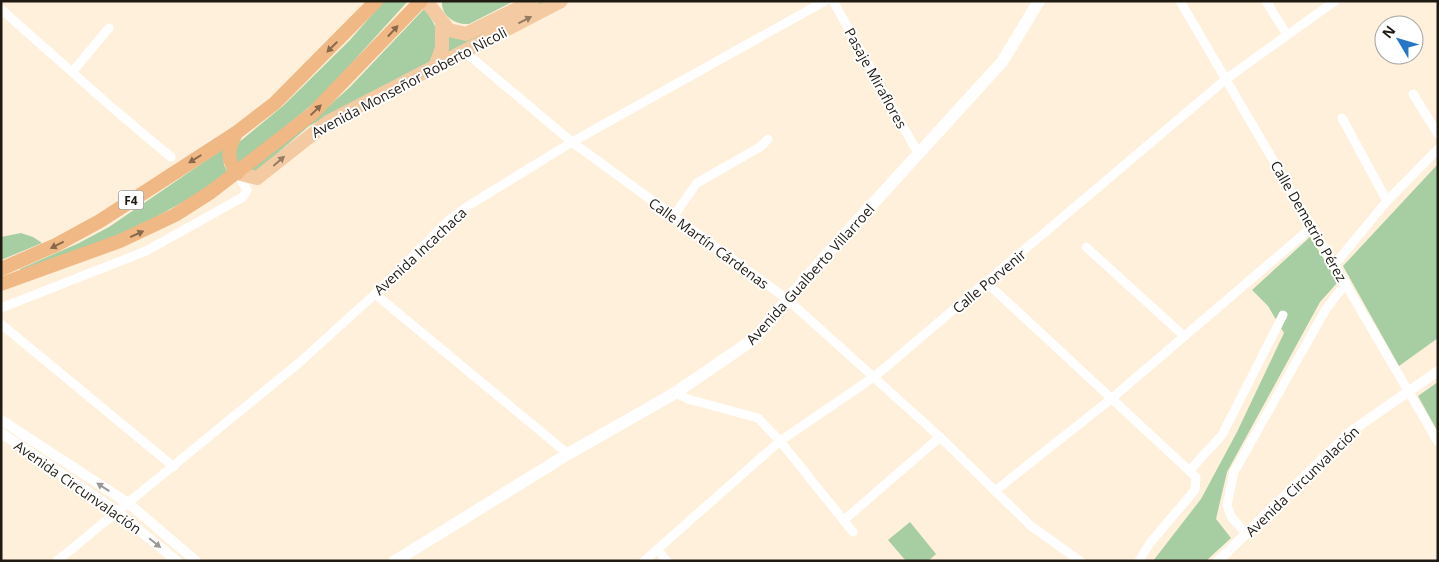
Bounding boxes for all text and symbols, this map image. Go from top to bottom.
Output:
north arrow [1374,15,1424,65]
one-way arrow [518,16,532,24]
text: N [1377,21,1399,42]
street label: Avenida Monseñor Roberto Nicoli [308,22,510,142]
street label: Pasaje Miraflores [840,24,912,132]
one-way arrow [387,26,399,38]
one-way arrow [326,41,338,53]
one-way arrow [310,104,322,116]
one-way arrow [188,154,201,164]
one-way arrow [273,156,285,167]
street label: Calle Demetrio Pérez [1267,157,1352,285]
road number: F4 [118,190,144,210]
street label: Calle Martín Cárdenas [645,193,773,293]
street label: Avenida Gualberto Villarroel [742,200,878,348]
street label: Avenida Incachaca [370,203,470,299]
one-way arrow [130,229,144,237]
one-way arrow [49,241,64,249]
street label: Calle Porvenir [948,244,1030,317]
street label: Avenida Circunvalación [1241,422,1363,540]
street label: Avenida Circunvalación [11,436,145,538]
one-way arrow [96,482,110,492]
one-way arrow [148,537,161,548]

